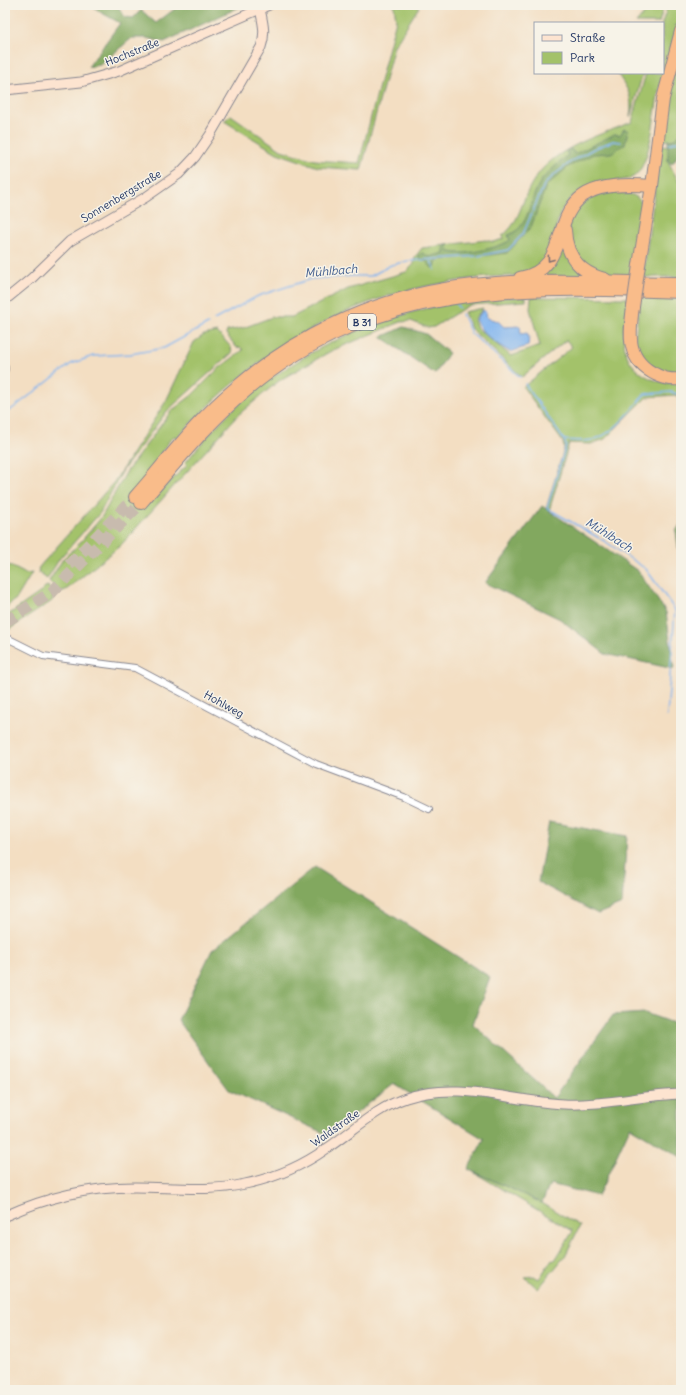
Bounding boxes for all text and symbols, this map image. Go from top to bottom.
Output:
legend [534,22,664,74]
text: Straße [570,30,605,45]
street label: Hochstraße [103,35,161,69]
text: Park [570,50,595,65]
street label: Sonnenbergstraße [78,167,164,225]
one-way arrow [547,255,555,262]
water label: Mühlbach [304,261,359,280]
road number: B 31 [348,314,376,330]
water label: Mühlbach [583,514,637,555]
street label: Hohlweg [202,687,246,721]
street label: Waldstraße [308,1106,362,1150]

